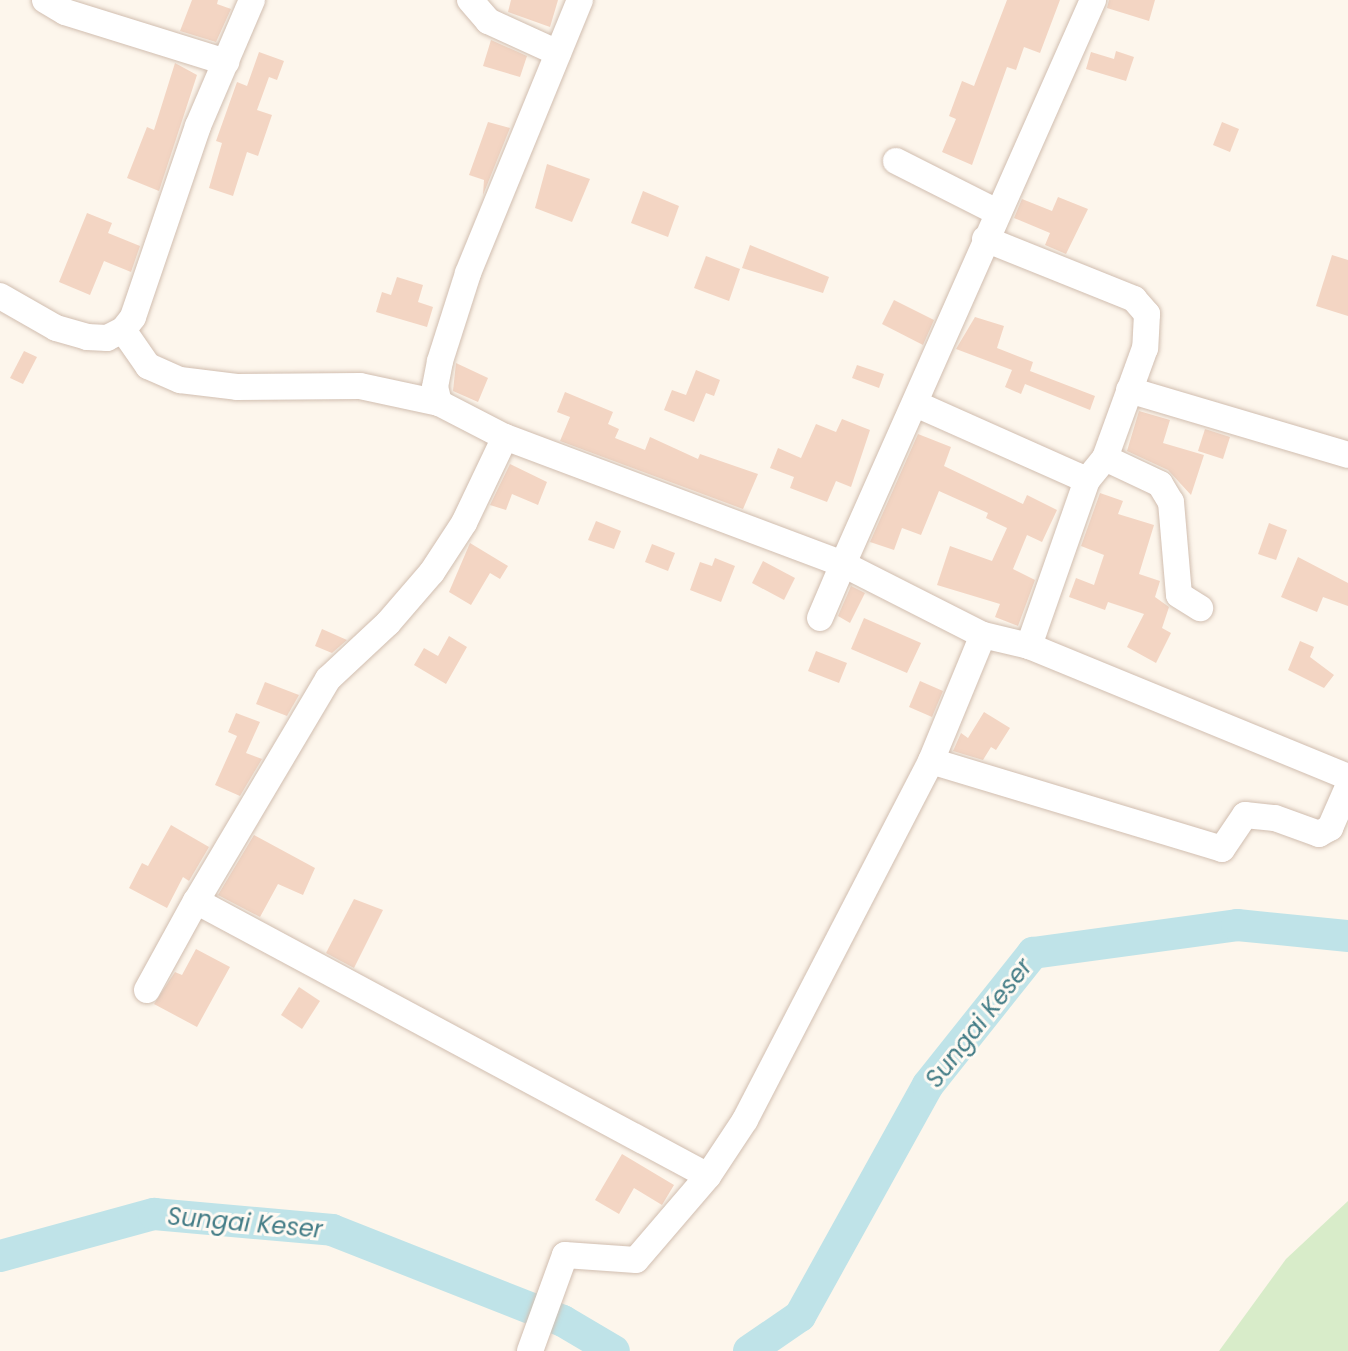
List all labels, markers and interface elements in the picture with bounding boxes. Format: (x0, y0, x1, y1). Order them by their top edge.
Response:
water label: Sungai Keser (920, 953, 1038, 1093)
water label: Sungai Keser (166, 1202, 324, 1244)

